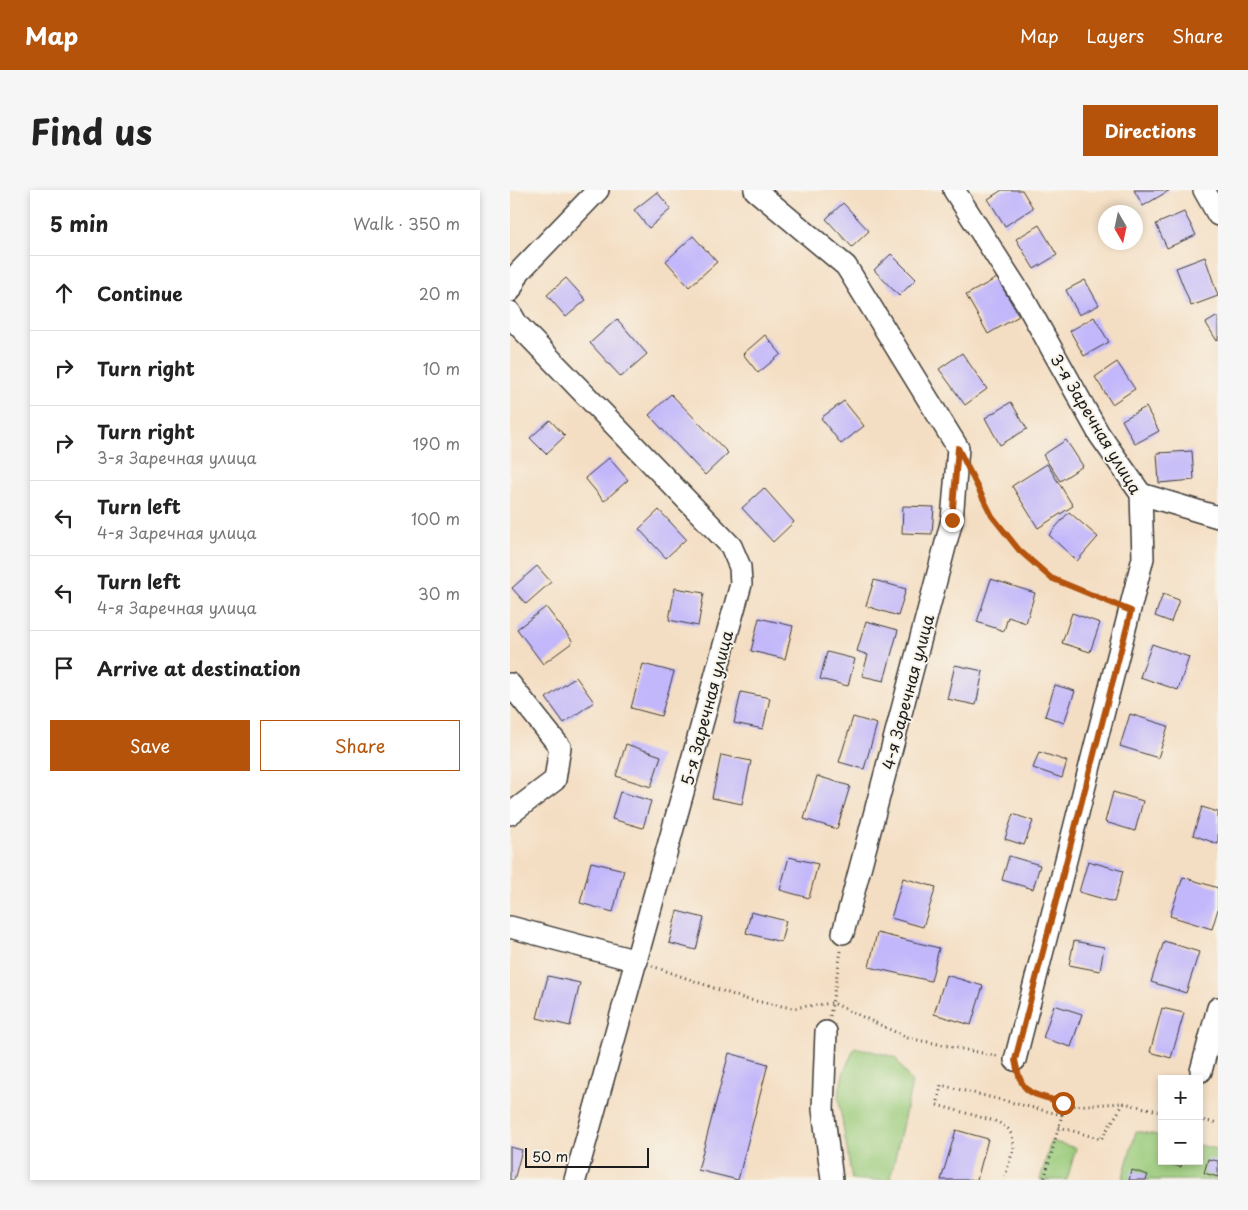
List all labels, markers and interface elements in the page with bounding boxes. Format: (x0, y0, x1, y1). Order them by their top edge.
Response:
text: Map (25, 17, 78, 53)
text: Map (1020, 22, 1059, 49)
text: Layers (1087, 22, 1144, 49)
text: Share (1172, 22, 1223, 49)
text: Find us (30, 104, 152, 157)
button: Directions (1083, 105, 1218, 156)
north arrow (1098, 205, 1143, 250)
text: 5 min (50, 207, 108, 239)
text: Walk · 350 m (353, 211, 460, 235)
icon: ahead (50, 279, 78, 307)
text: Continue (97, 279, 183, 307)
text: 20 m (419, 281, 460, 305)
street label: 3-я Заречная улица (1045, 349, 1148, 498)
icon: right (50, 354, 78, 382)
text: Turn right (97, 354, 195, 382)
text: 10 m (423, 356, 460, 380)
text: Turn right (97, 417, 195, 445)
icon: right (50, 429, 78, 457)
text: 190 m (412, 431, 460, 455)
text: 3-я Заречная улица (97, 445, 257, 469)
text: Turn left (97, 492, 181, 520)
icon: left (50, 504, 78, 532)
text: 100 m (411, 506, 460, 530)
route end (941, 509, 964, 532)
text: 4-я Заречная улица (97, 520, 257, 544)
text: Turn left (97, 567, 181, 595)
icon: left (50, 579, 78, 607)
text: 30 m (418, 581, 460, 605)
text: 4-я Заречная улица (97, 595, 257, 619)
street label: 4-я Заречная улица (875, 612, 939, 772)
street label: 5-я Заречная улица (674, 628, 738, 788)
icon: arrive (50, 654, 78, 682)
text: Arrive at destination (97, 654, 301, 682)
button: Save (50, 720, 250, 771)
button: Share (260, 720, 460, 771)
map controls (1158, 1075, 1203, 1165)
button: + (1158, 1075, 1203, 1120)
route start (1052, 1092, 1075, 1115)
button: − (1158, 1120, 1203, 1165)
scale bar (525, 1145, 649, 1168)
text: 50 m (532, 1146, 568, 1167)

